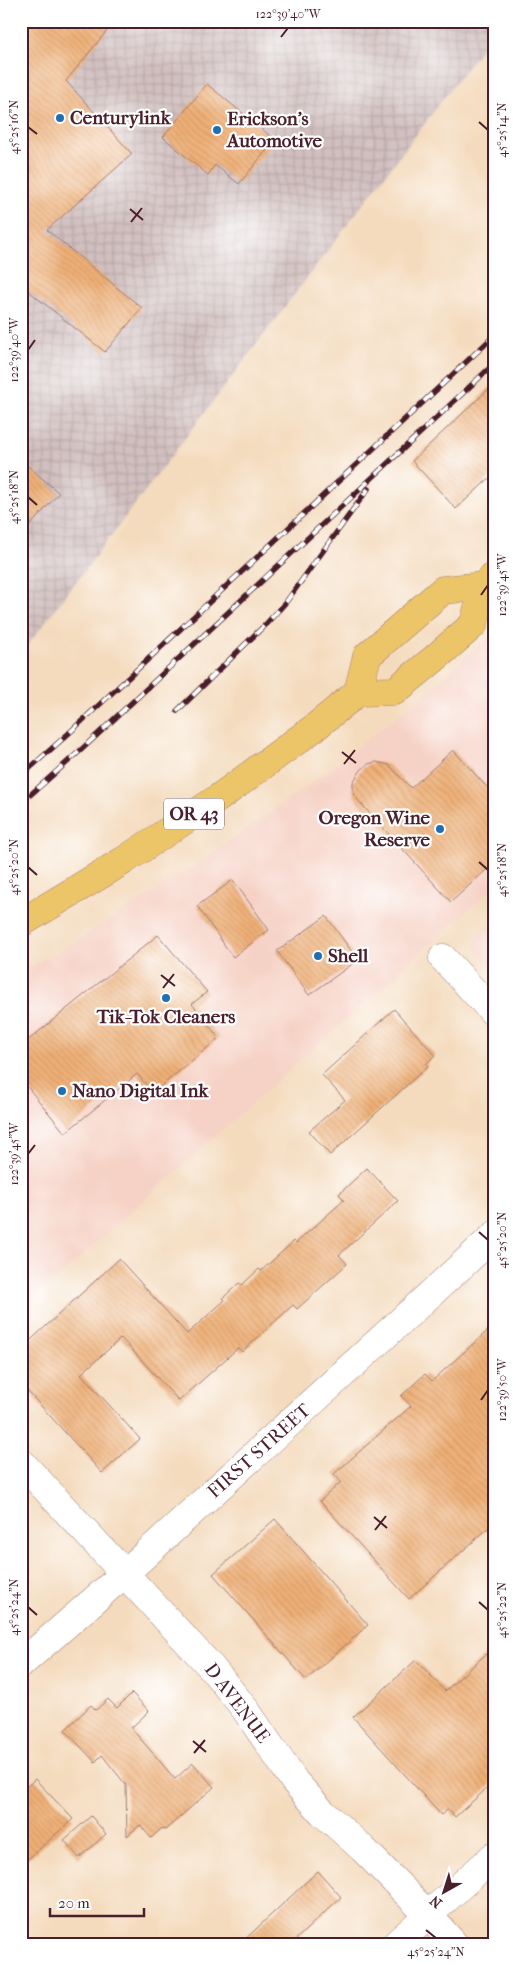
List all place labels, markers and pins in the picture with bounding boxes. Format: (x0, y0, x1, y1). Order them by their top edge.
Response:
place label: Centurylink (70, 107, 172, 129)
place label: Erickson's Automotive (226, 108, 323, 152)
marker: Centurylink (54, 112, 66, 124)
marker: Erickson's Automotive (211, 124, 223, 136)
place label: Oregon Wine Reserve (318, 807, 431, 851)
marker: Oregon Wine Reserve (434, 823, 446, 835)
place label: Shell (328, 945, 369, 967)
marker: Shell (312, 950, 324, 962)
marker: Tik-Tok Cleaners (160, 992, 172, 1004)
place label: Tik-Tok Cleaners (96, 1006, 235, 1028)
place label: Nano Digital Ink (72, 1080, 210, 1102)
marker: Nano Digital Ink (56, 1085, 68, 1097)

